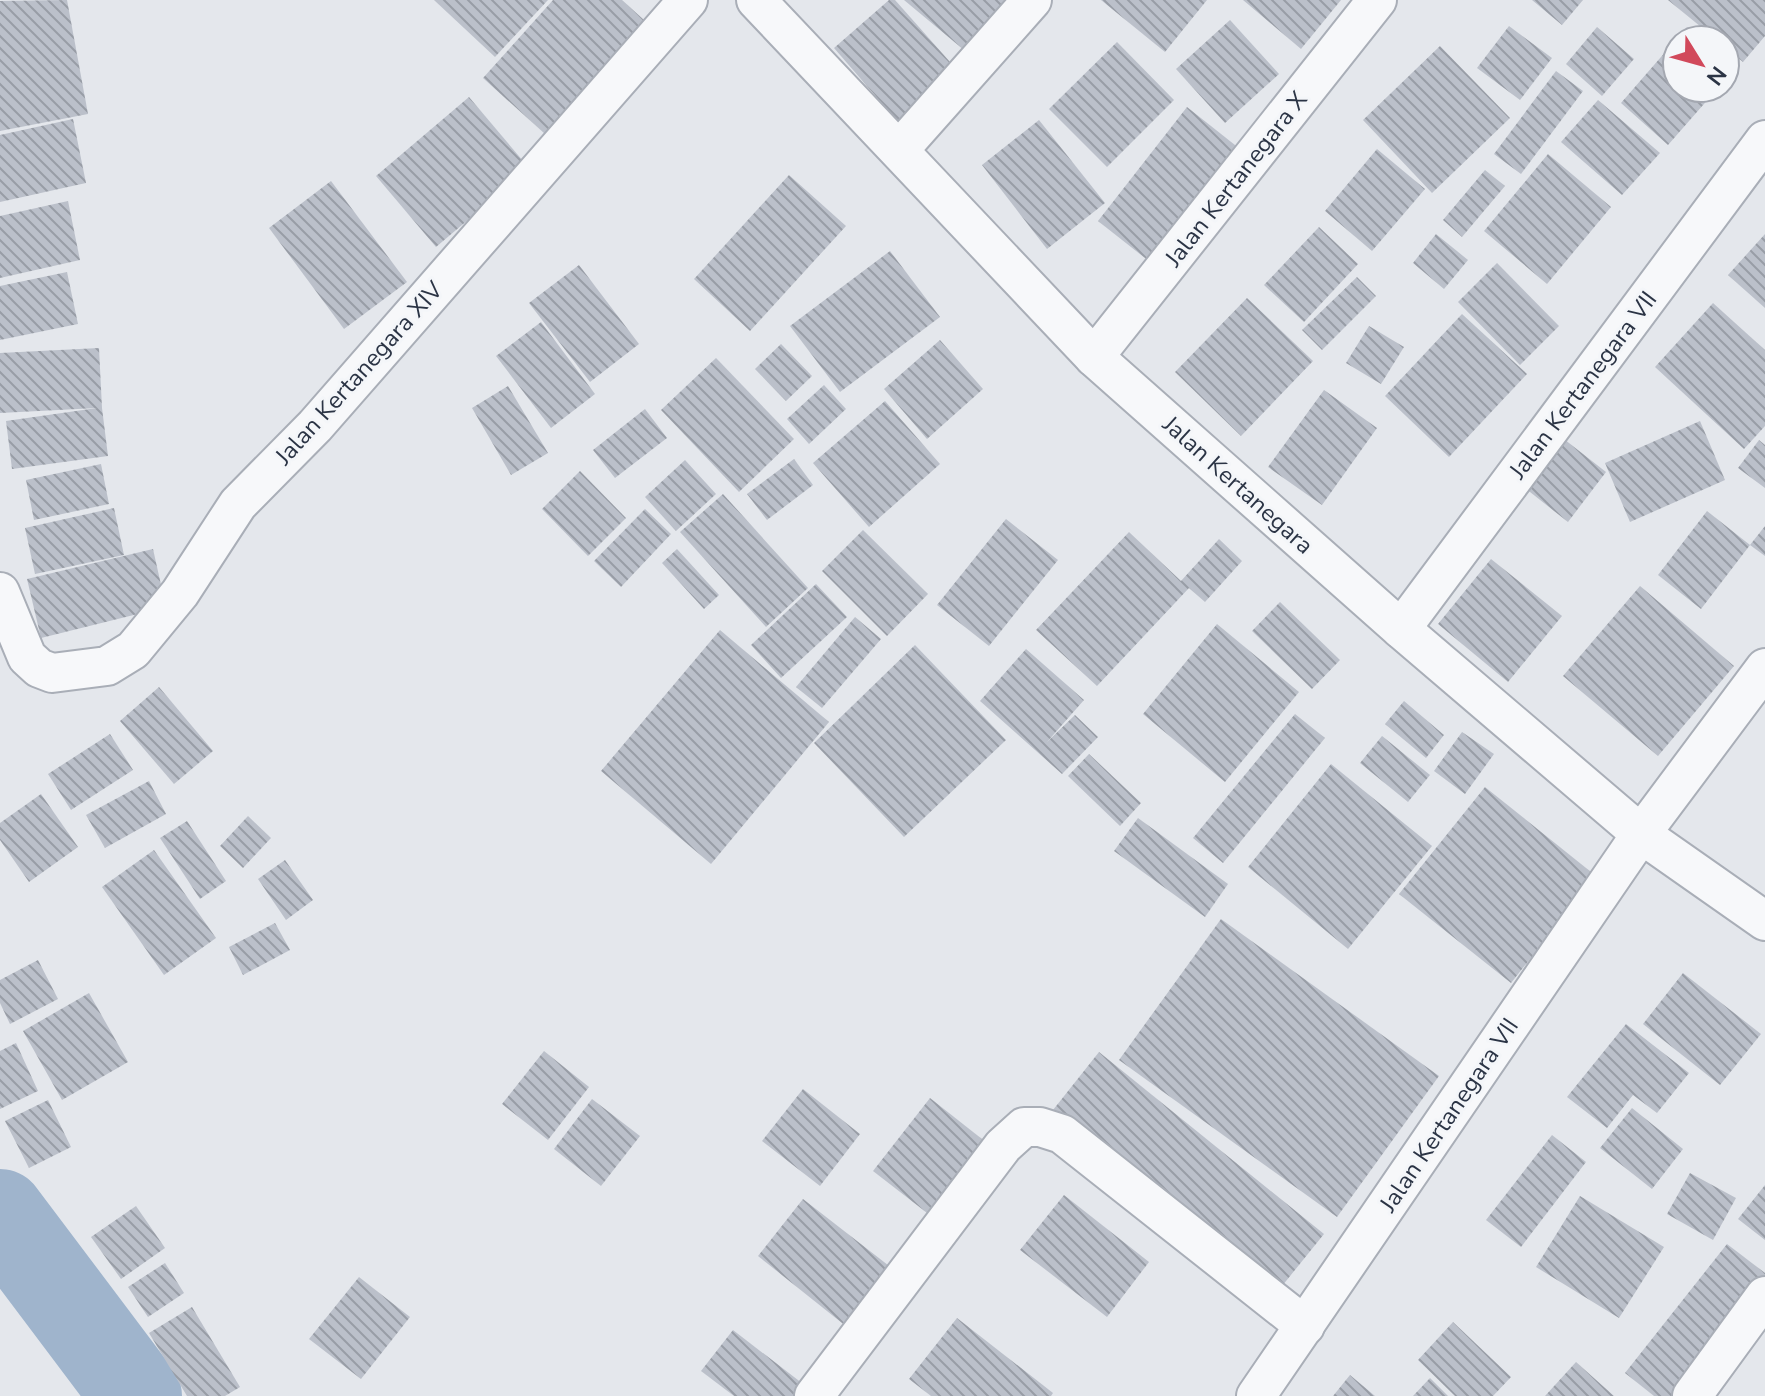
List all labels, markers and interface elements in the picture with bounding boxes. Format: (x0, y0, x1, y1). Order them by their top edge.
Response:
north arrow (1661, 24, 1741, 104)
text: N (1699, 60, 1733, 91)
street label: Jalan Kertanegara X (1157, 84, 1315, 274)
street label: Jalan Kertanegara XIV (267, 274, 450, 472)
street label: Jalan Kertanegara VII (1501, 285, 1664, 486)
street label: Jalan Kertanegara (1155, 408, 1320, 561)
street label: Jalan Kertanegara VII (1372, 1012, 1526, 1219)

